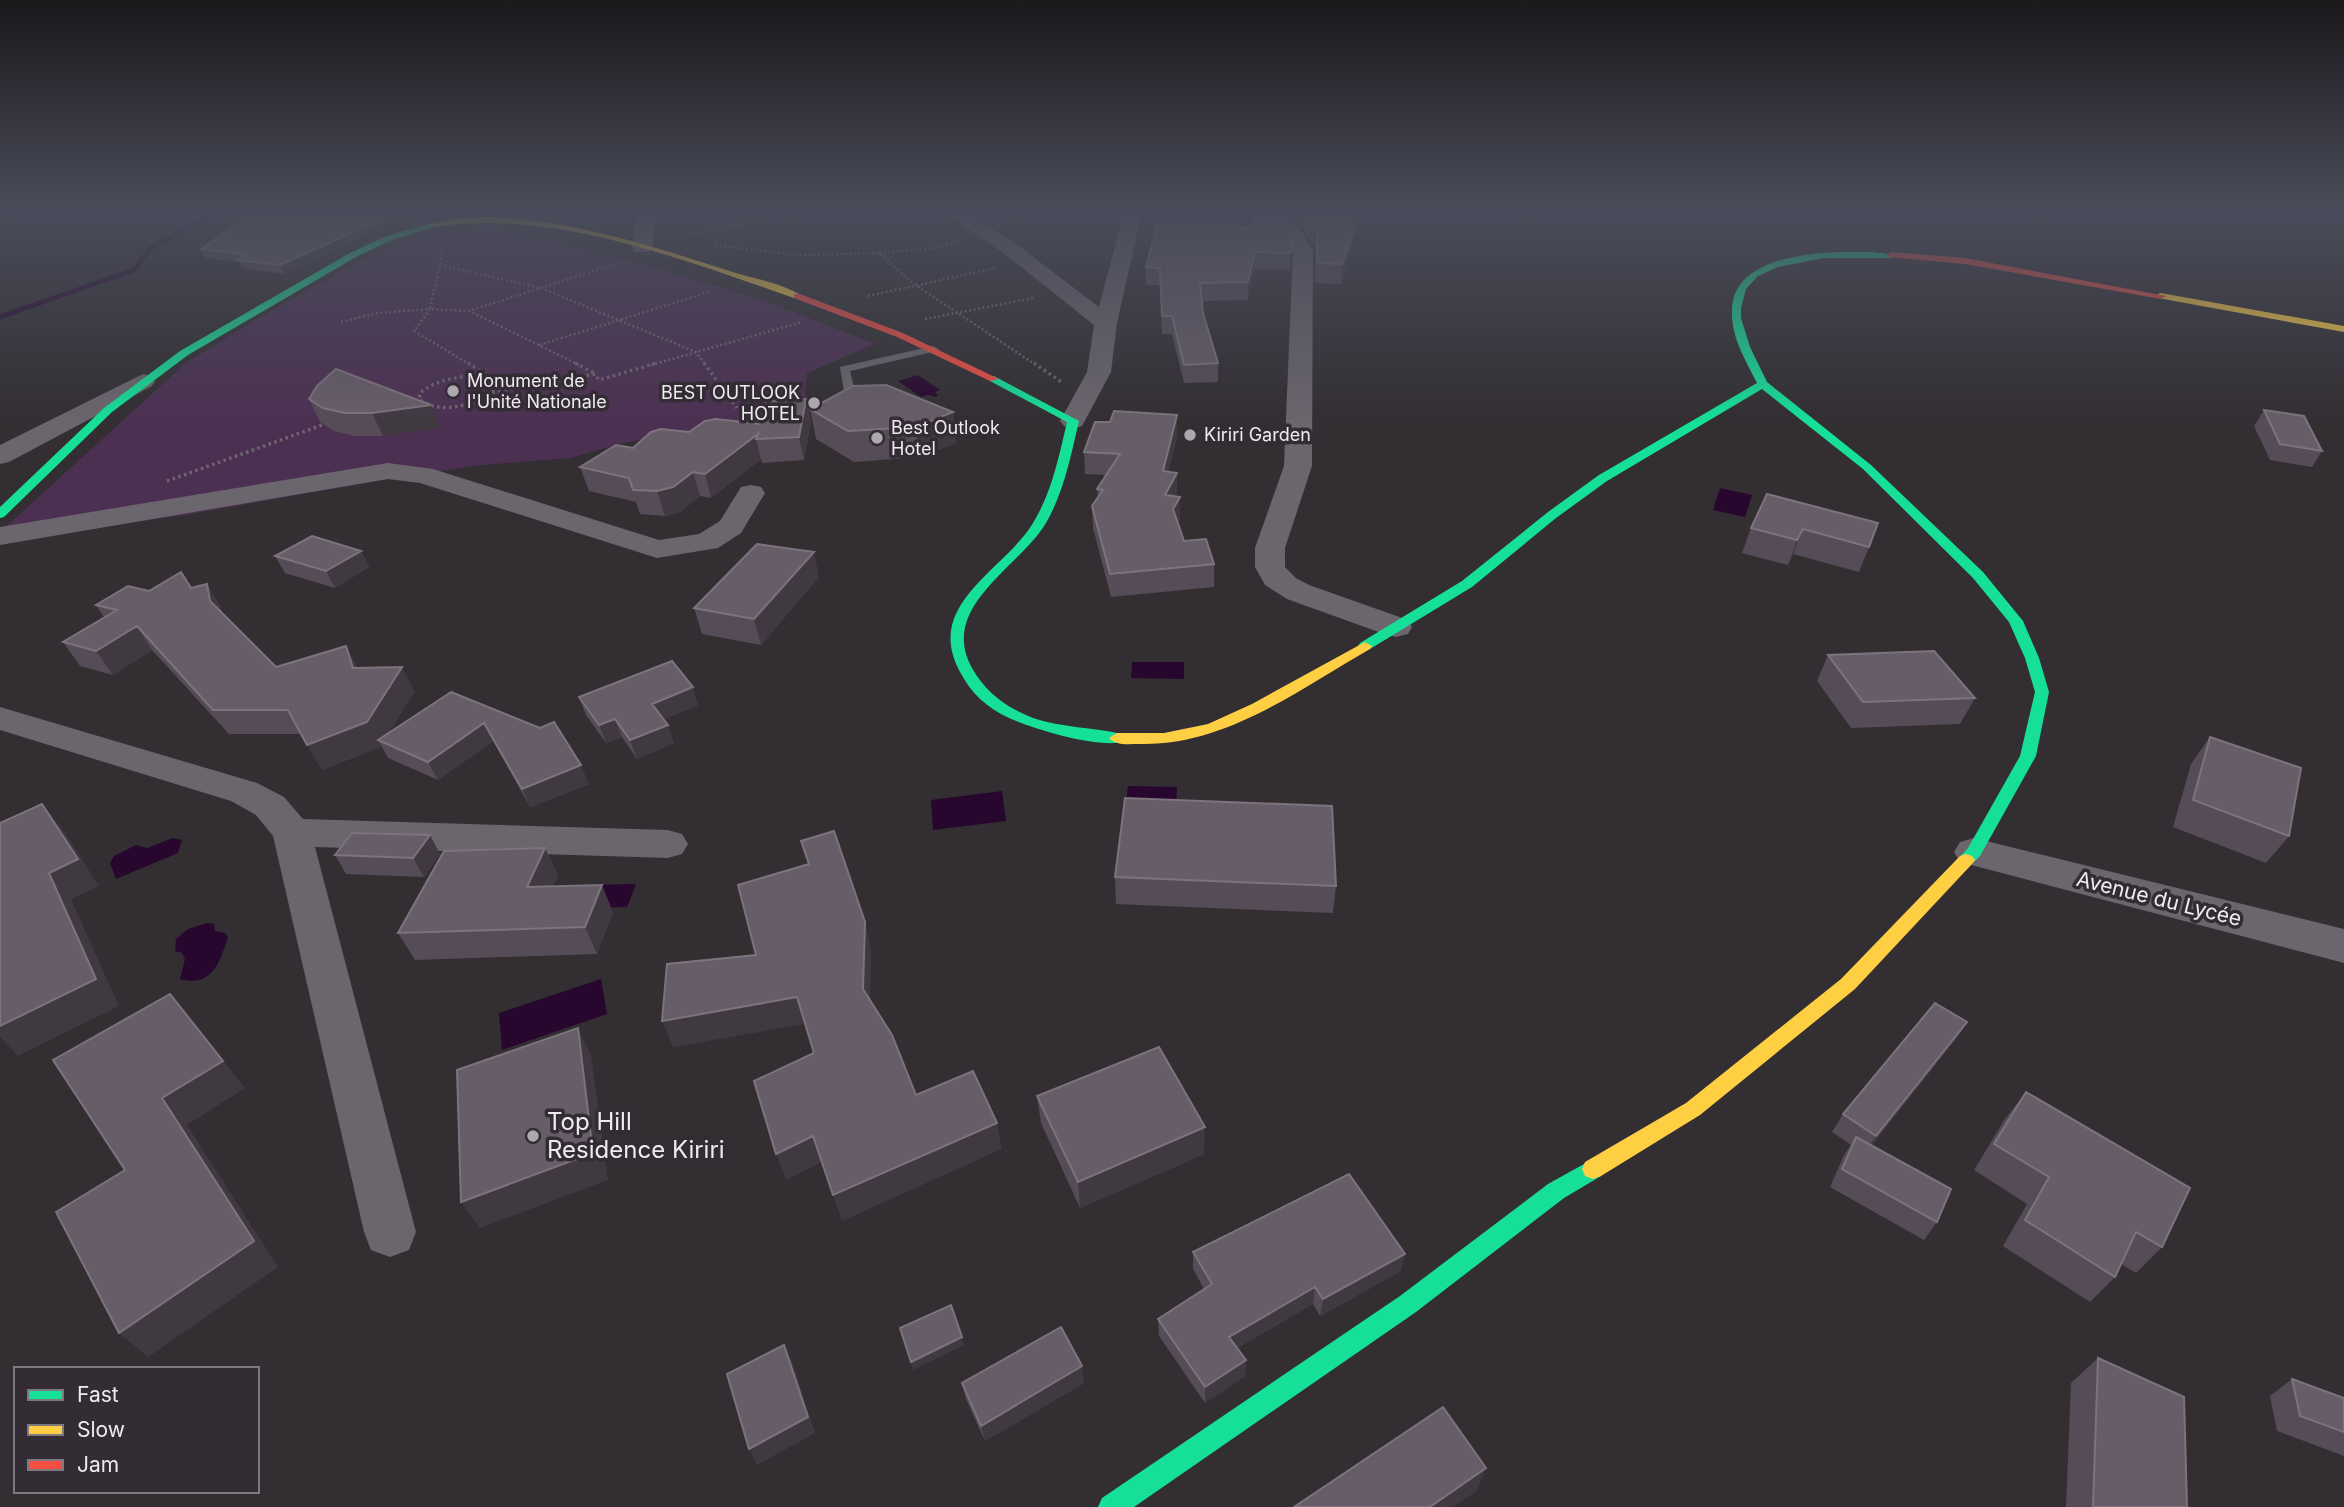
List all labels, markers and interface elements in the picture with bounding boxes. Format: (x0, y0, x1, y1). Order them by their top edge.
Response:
place label: Monument de l'Unité Nationale (467, 370, 607, 412)
place label: BEST OUTLOOK HOTEL (661, 382, 800, 424)
marker: Monument de l'Unité Nationale (445, 383, 461, 399)
marker: BEST OUTLOOK HOTEL (806, 395, 822, 411)
place label: Best Outlook Hotel (891, 417, 1000, 459)
place label: Kiriri Garden (1204, 424, 1311, 445)
marker: Kiriri Garden (1182, 427, 1198, 443)
marker: Best Outlook Hotel (869, 430, 885, 446)
street label: Avenue du Lycée (2074, 866, 2244, 931)
place label: Top Hill Residence Kiriri (547, 1107, 725, 1164)
marker: Top Hill Residence Kiriri (525, 1128, 541, 1144)
legend (14, 1367, 259, 1493)
text: Fast (77, 1382, 119, 1407)
text: Slow (77, 1417, 125, 1442)
text: Jam (77, 1452, 119, 1477)

